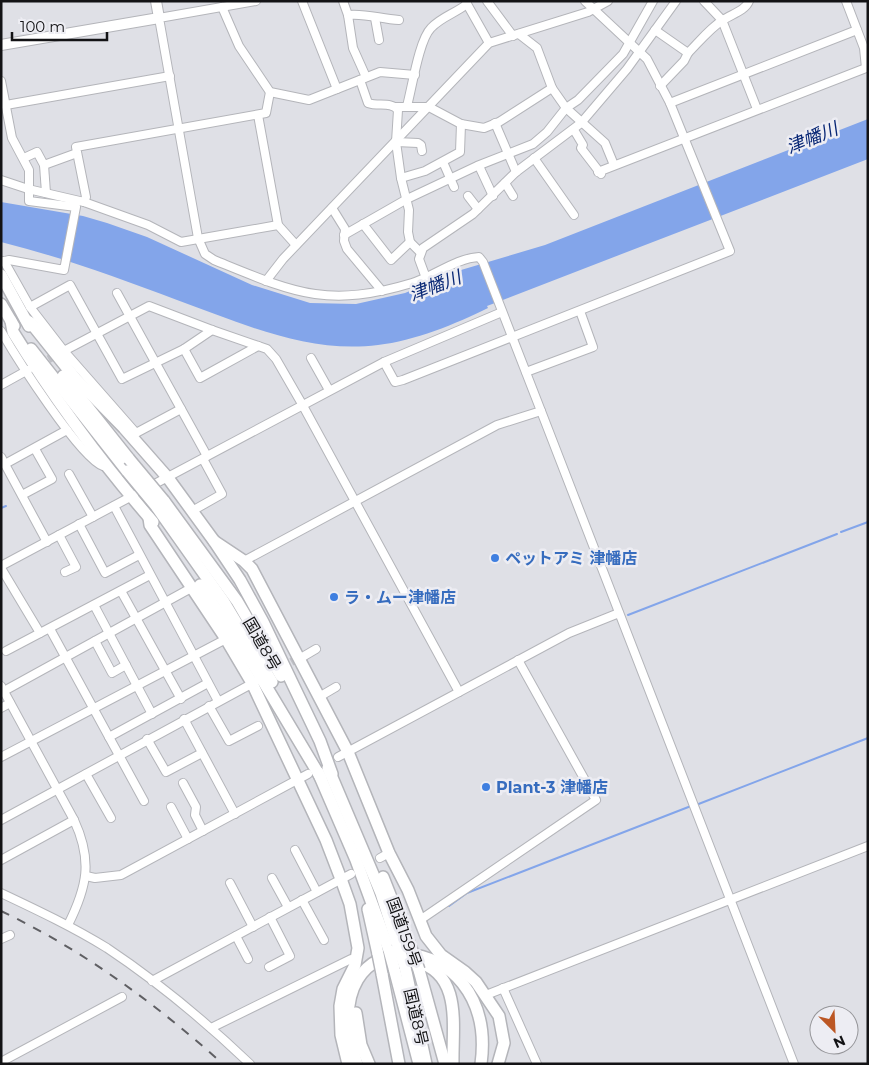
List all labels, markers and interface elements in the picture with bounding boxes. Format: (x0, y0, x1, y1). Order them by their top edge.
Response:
scale bar (12, 10, 108, 42)
text: 100 m (20, 17, 65, 36)
water label: 津幡川 (783, 117, 843, 158)
water label: 津幡川 (406, 265, 466, 306)
place label: ペットアミ 津幡店 (505, 549, 637, 568)
marker: ペットアミ 津幡店 (489, 552, 501, 564)
place label: ラ・ムー津幡店 (344, 588, 456, 607)
marker: ラ・ムー津幡店 (328, 591, 340, 603)
street label: 国道8号 (239, 614, 285, 674)
place label: Plant-3 津幡店 (496, 778, 608, 797)
marker: Plant-3 津幡店 (480, 781, 492, 793)
street label: 国道159号 (383, 895, 425, 969)
street label: 国道8号 (400, 986, 432, 1048)
north arrow (809, 1005, 859, 1055)
text: N (830, 1031, 848, 1052)

